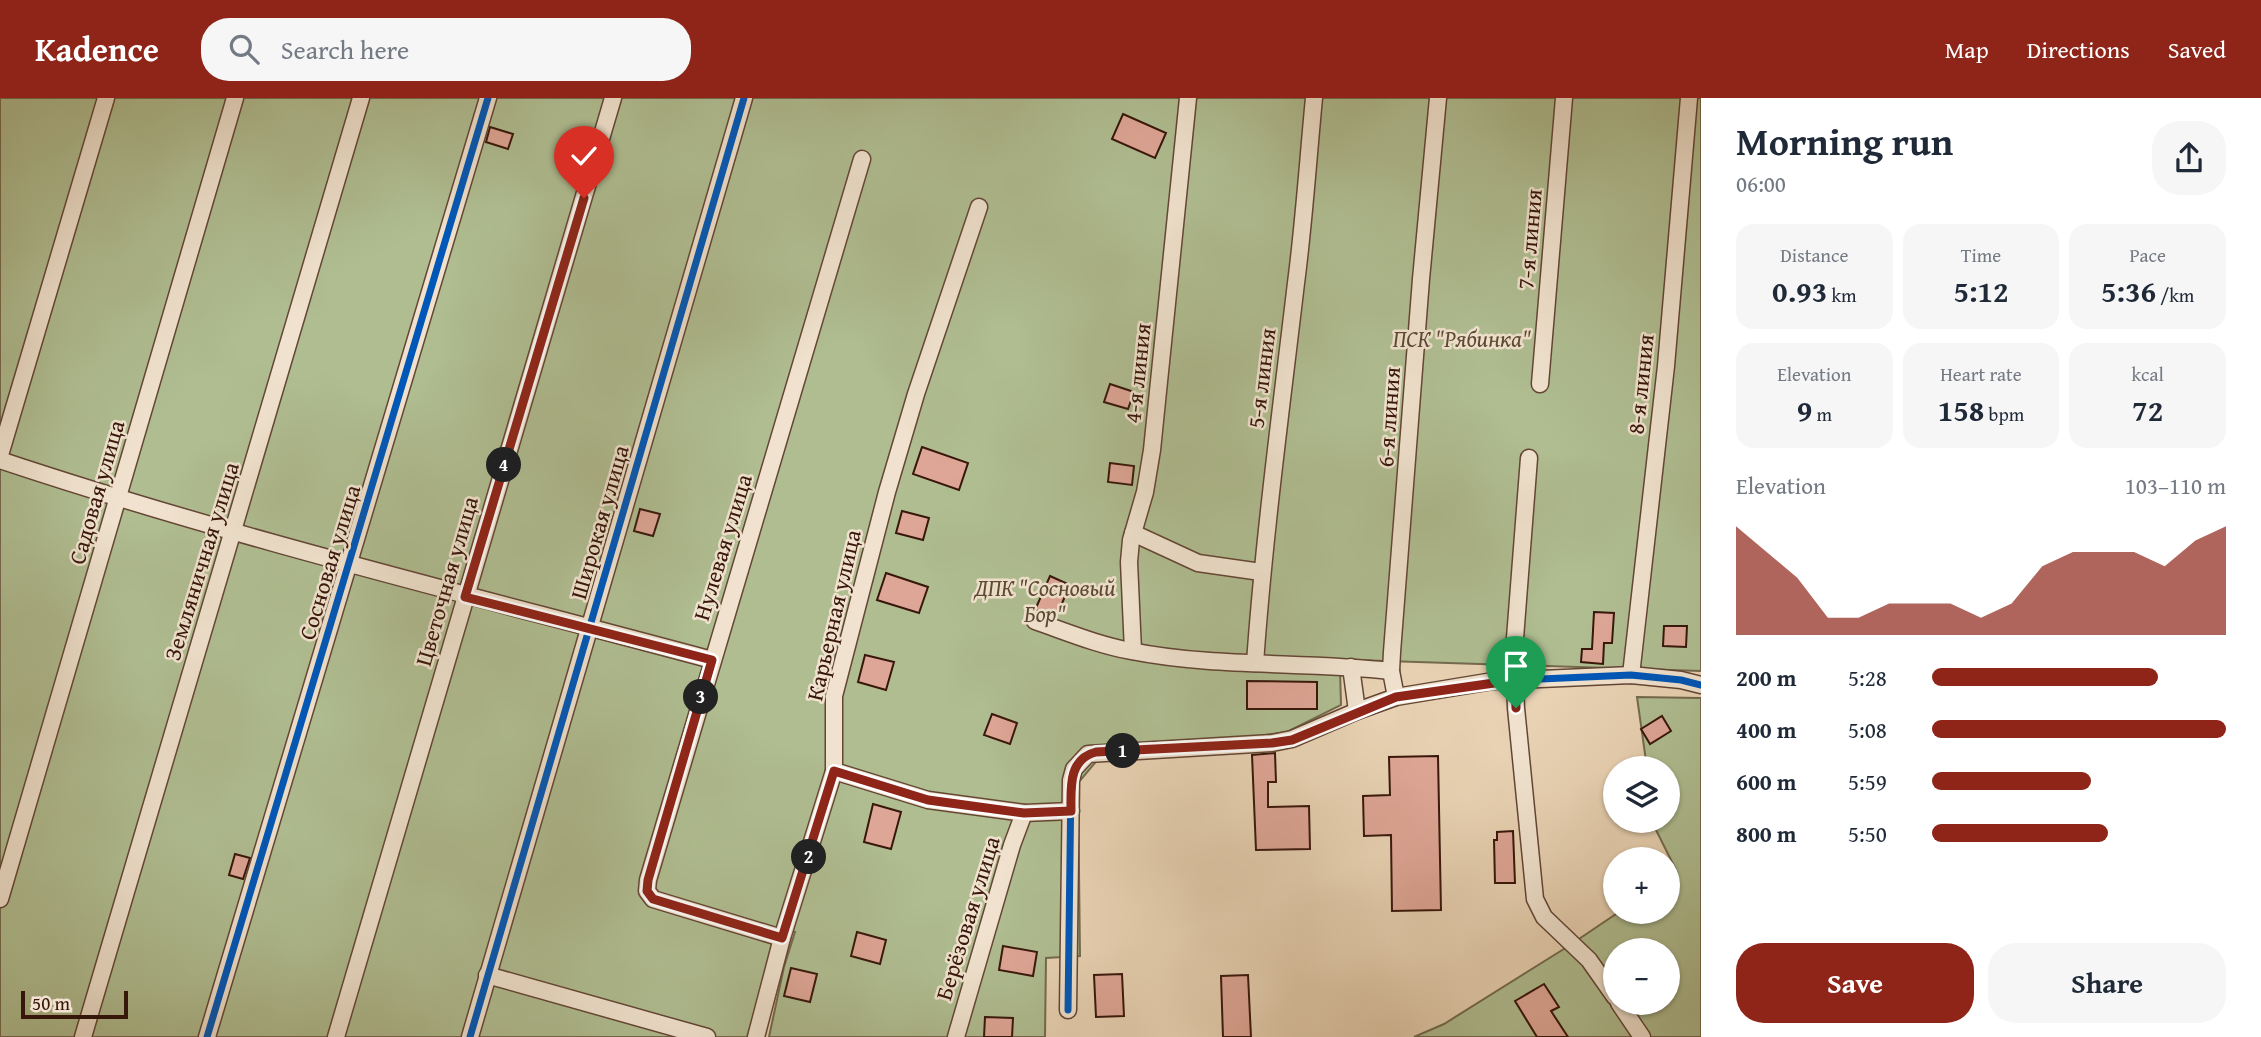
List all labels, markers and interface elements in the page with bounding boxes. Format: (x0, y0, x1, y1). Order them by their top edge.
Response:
search box (201, 18, 691, 81)
text: Kadence (35, 25, 159, 73)
icon: search (225, 30, 263, 68)
text: Search here (281, 30, 409, 69)
text: Map (1945, 32, 1989, 67)
text: Directions (2027, 32, 2130, 67)
text: Saved (2168, 32, 2226, 67)
text: Morning run (1736, 113, 1953, 169)
button: share (2152, 121, 2226, 195)
pin (554, 126, 614, 198)
icon: check (565, 137, 603, 175)
text: 06:00 (1736, 167, 1786, 200)
street label: 7-я линия (1508, 187, 1550, 291)
text: Distance (1780, 241, 1848, 269)
text: Time (1961, 241, 2001, 269)
text: Pace (2129, 241, 2166, 269)
text: 0.93 (1772, 269, 1827, 313)
text: 5:12 (1953, 269, 2009, 313)
text: 5:36 (2101, 269, 2156, 313)
text: km (1827, 281, 1857, 309)
text: /km (2156, 281, 2194, 309)
street label: 4-я линия (1115, 321, 1159, 425)
park label: ПСК "Рябинка" (1393, 322, 1531, 355)
street label: 5-я линия (1238, 326, 1284, 430)
street label: 8-я линия (1618, 332, 1662, 436)
text: Elevation (1777, 360, 1852, 388)
text: Heart rate (1940, 360, 2022, 388)
text: kcal (2131, 360, 2164, 388)
street label: 6-я линия (1368, 365, 1408, 468)
text: 9 (1797, 388, 1812, 432)
text: 158 (1938, 388, 1984, 432)
text: 72 (2132, 388, 2163, 432)
text: m (1812, 400, 1832, 428)
text: bpm (1984, 400, 2024, 428)
street label: Садовая улица (60, 416, 132, 568)
street label: Широкая улица (561, 441, 637, 603)
pin: 4 (486, 448, 522, 482)
text: 4 (499, 450, 508, 478)
street label: Земляничная улица (155, 458, 247, 664)
text: Elevation (1736, 469, 1826, 502)
text: 103–110 m (2125, 469, 2226, 502)
street label: Нулевая улица (684, 470, 760, 624)
street label: Сосновая улица (290, 480, 368, 644)
street label: Цветочная улица (406, 492, 486, 670)
street label: Карьерная улица (797, 526, 869, 704)
park label: ДПК "Сосновый Бор" (972, 571, 1116, 630)
pin (1486, 636, 1546, 708)
icon: arrive (1497, 647, 1535, 685)
text: 200 m (1736, 661, 1797, 694)
text: 5:28 (1848, 661, 1887, 694)
pin: 3 (684, 680, 718, 714)
text: 3 (696, 682, 705, 710)
text: 400 m (1736, 713, 1797, 746)
text: 5:08 (1848, 713, 1887, 746)
pin: 1 (1106, 734, 1140, 768)
text: 1 (1118, 736, 1127, 764)
map controls (1603, 756, 1680, 1015)
button: layers (1603, 756, 1680, 833)
text: 600 m (1736, 765, 1797, 798)
text: 5:59 (1848, 765, 1887, 798)
text: 800 m (1736, 817, 1797, 850)
text: 5:50 (1848, 817, 1887, 850)
street label: Берёзовая улица (926, 832, 1008, 1004)
pin: 2 (792, 840, 826, 874)
text: 2 (804, 842, 813, 870)
button: + (1603, 847, 1680, 924)
button: − (1603, 938, 1680, 1015)
button: Save (1736, 943, 1974, 1023)
button: Share (1988, 943, 2226, 1023)
scale bar (21, 988, 128, 1020)
text: 50 m (32, 989, 70, 1017)

